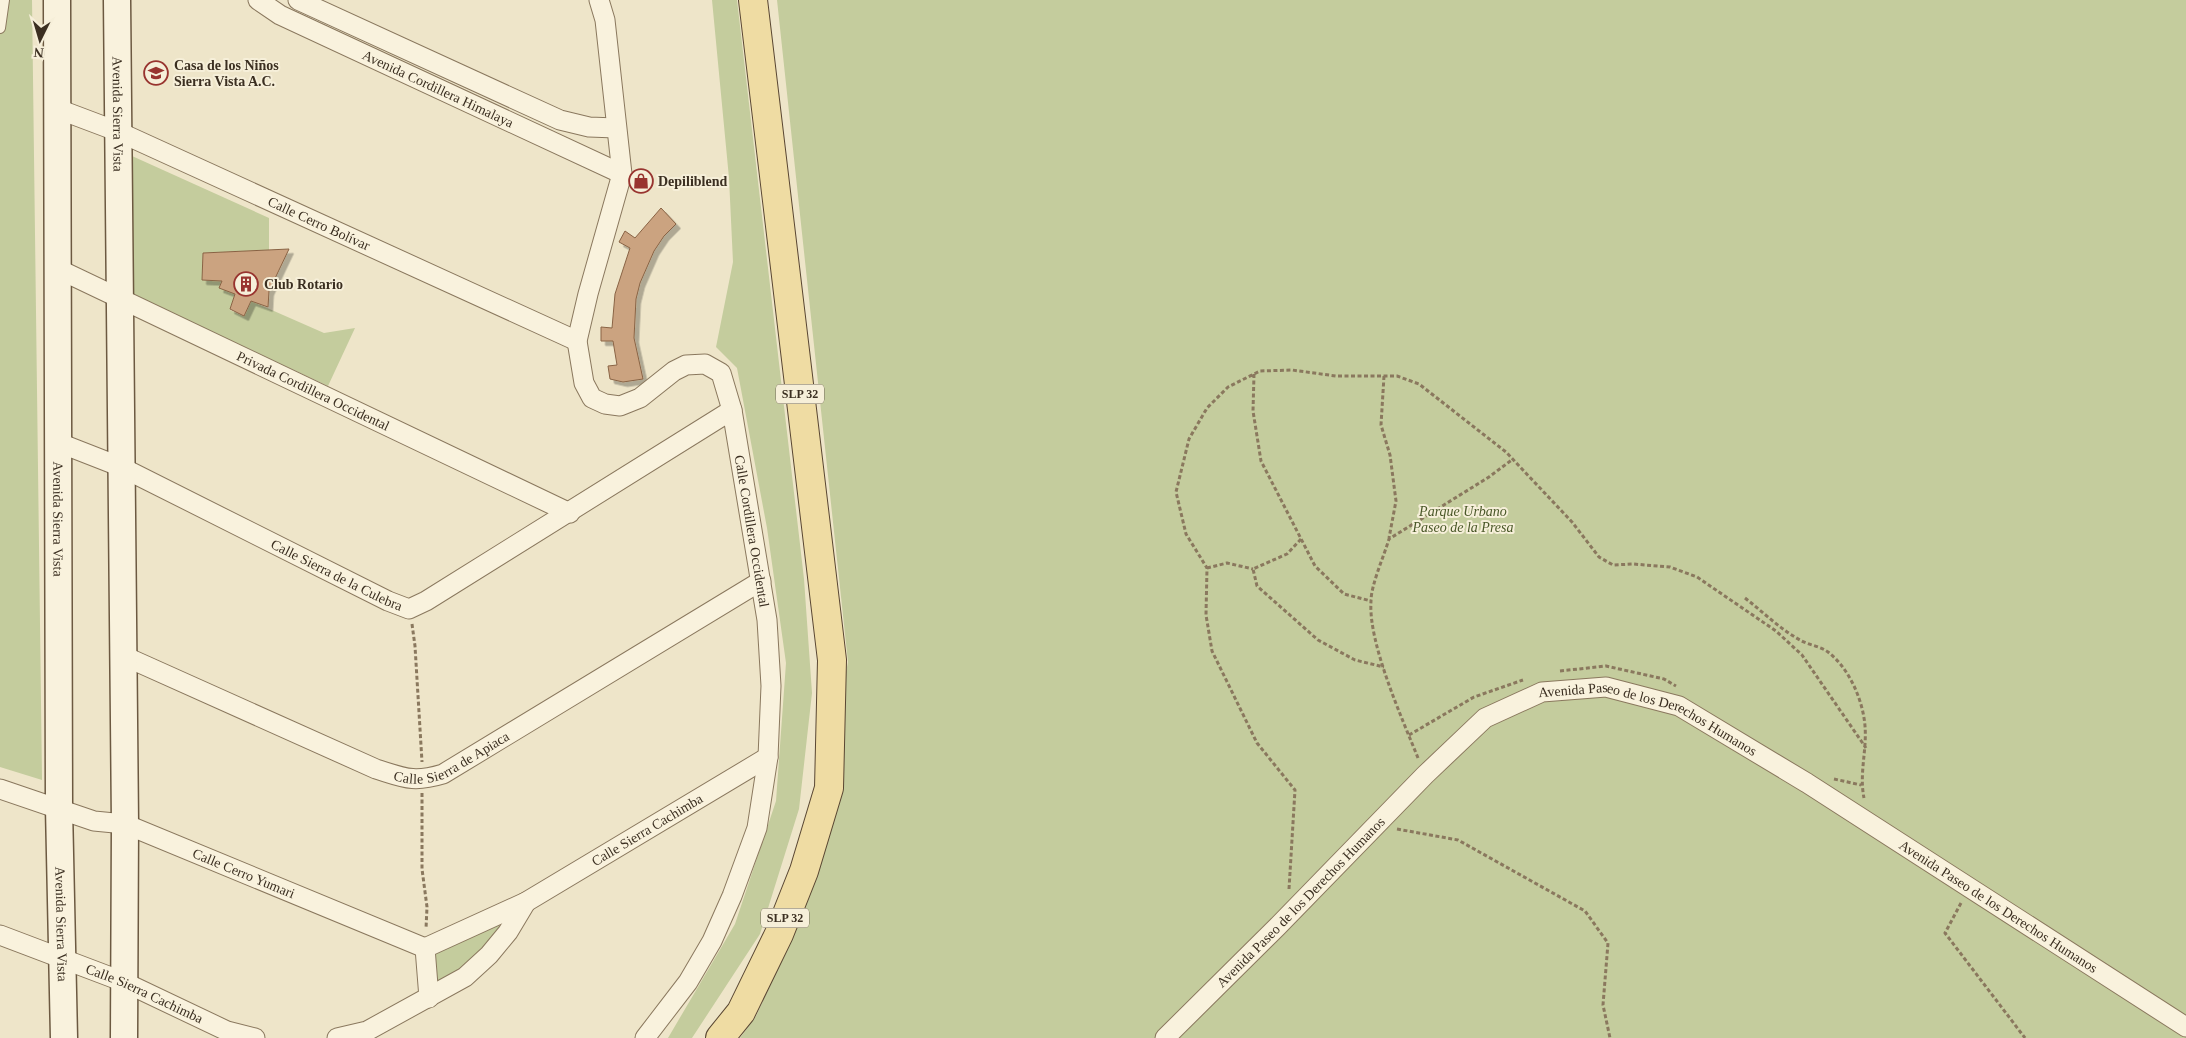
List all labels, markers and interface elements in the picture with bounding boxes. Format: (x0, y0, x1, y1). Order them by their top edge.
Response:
north arrow (15, 15, 65, 65)
text: N (33, 45, 45, 60)
street label: Avenida Cordillera Himalaya (360, 47, 516, 131)
street label: Avenida Sierra Vista (110, 56, 126, 173)
place label: Casa de los Niños Sierra Vista A.C. (174, 58, 279, 89)
school or university icon: Casa de los Niños Sierra Vista A.C. (143, 60, 169, 86)
shop icon: Depiliblend (628, 168, 654, 194)
place label: Depiliblend (658, 174, 727, 189)
street label: Calle Cerro Bolívar (265, 194, 372, 254)
building icon: Club Rotario (233, 271, 259, 297)
place label: Club Rotario (264, 277, 343, 292)
street label: Privada Cordillera Occidental (234, 348, 392, 434)
road number: SLP 32 (776, 384, 824, 404)
street label: Calle Cordillera Occidental (732, 454, 772, 609)
street label: Avenida Sierra Vista (50, 461, 65, 577)
park label: Parque Urbano Paseo de la Presa (1412, 504, 1513, 535)
street label: Calle Sierra de la Culebra (268, 537, 405, 614)
street label: Avenida Paseo de los Derechos Humanos (1538, 680, 1759, 759)
street label: Calle Sierra de Apiaca (392, 728, 513, 787)
street label: Calle Sierra Cachimba (589, 791, 706, 869)
street label: Avenida Paseo de los Derechos Humanos (1214, 814, 1388, 990)
street label: Avenida Paseo de los Derechos Humanos (1896, 837, 2100, 976)
street label: Calle Cerro Yumari (190, 846, 297, 901)
street label: Avenida Sierra Vista (52, 866, 70, 983)
road number: SLP 32 (761, 908, 809, 928)
street label: Calle Sierra Cachimba (84, 961, 206, 1027)

